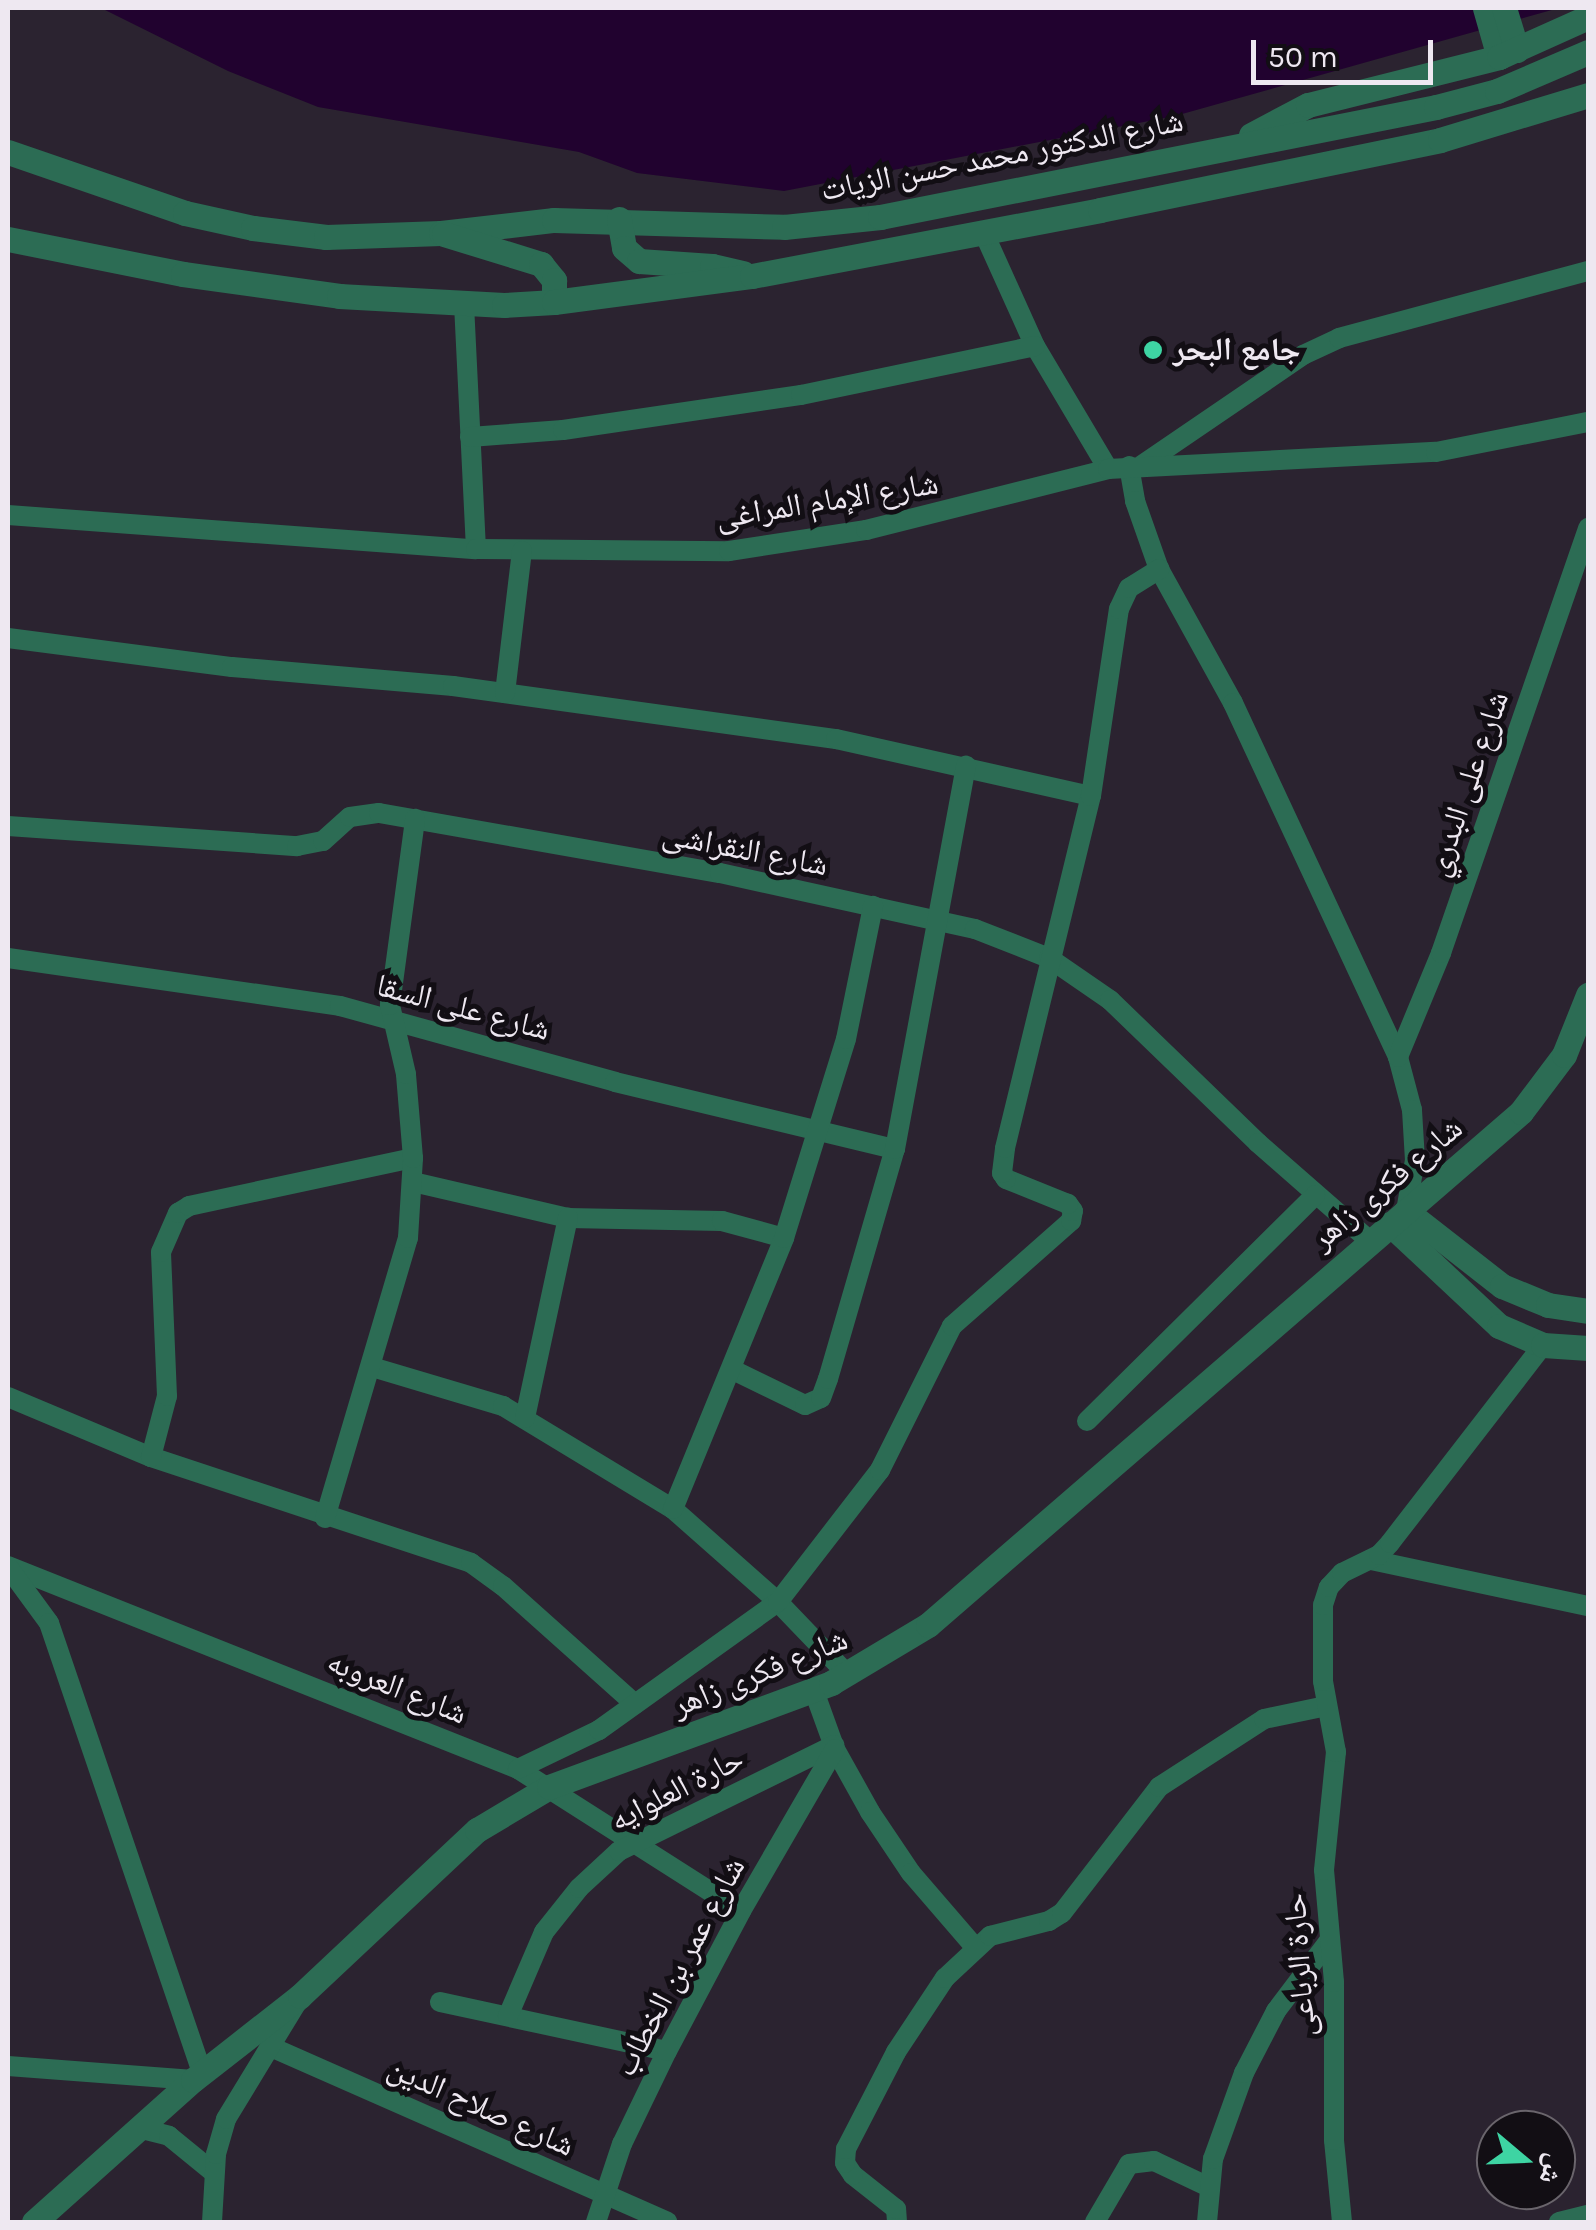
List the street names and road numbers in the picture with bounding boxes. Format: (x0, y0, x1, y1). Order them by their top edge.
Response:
street label: شارع الدكتور محمد حسن الزيات (817, 102, 1187, 210)
street label: شارع الإمام المراغى (713, 464, 941, 538)
street label: شارع على البدري (1418, 686, 1518, 882)
street label: شارع النقراشى (659, 815, 831, 885)
street label: شارع على السقا (372, 966, 554, 1050)
street label: شارع فكرى زاهر (1303, 1110, 1471, 1258)
street label: شارع فكرى زاهر (667, 1620, 853, 1726)
street label: شارع العروبه (322, 1643, 472, 1733)
street label: حارة العلوايه (604, 1740, 750, 1840)
street label: شارع عمر بن الخطاب (606, 1851, 754, 2083)
street label: حارة الرباعى (1276, 1892, 1324, 2038)
street label: شارع صلاح الدين (382, 2049, 580, 2165)

